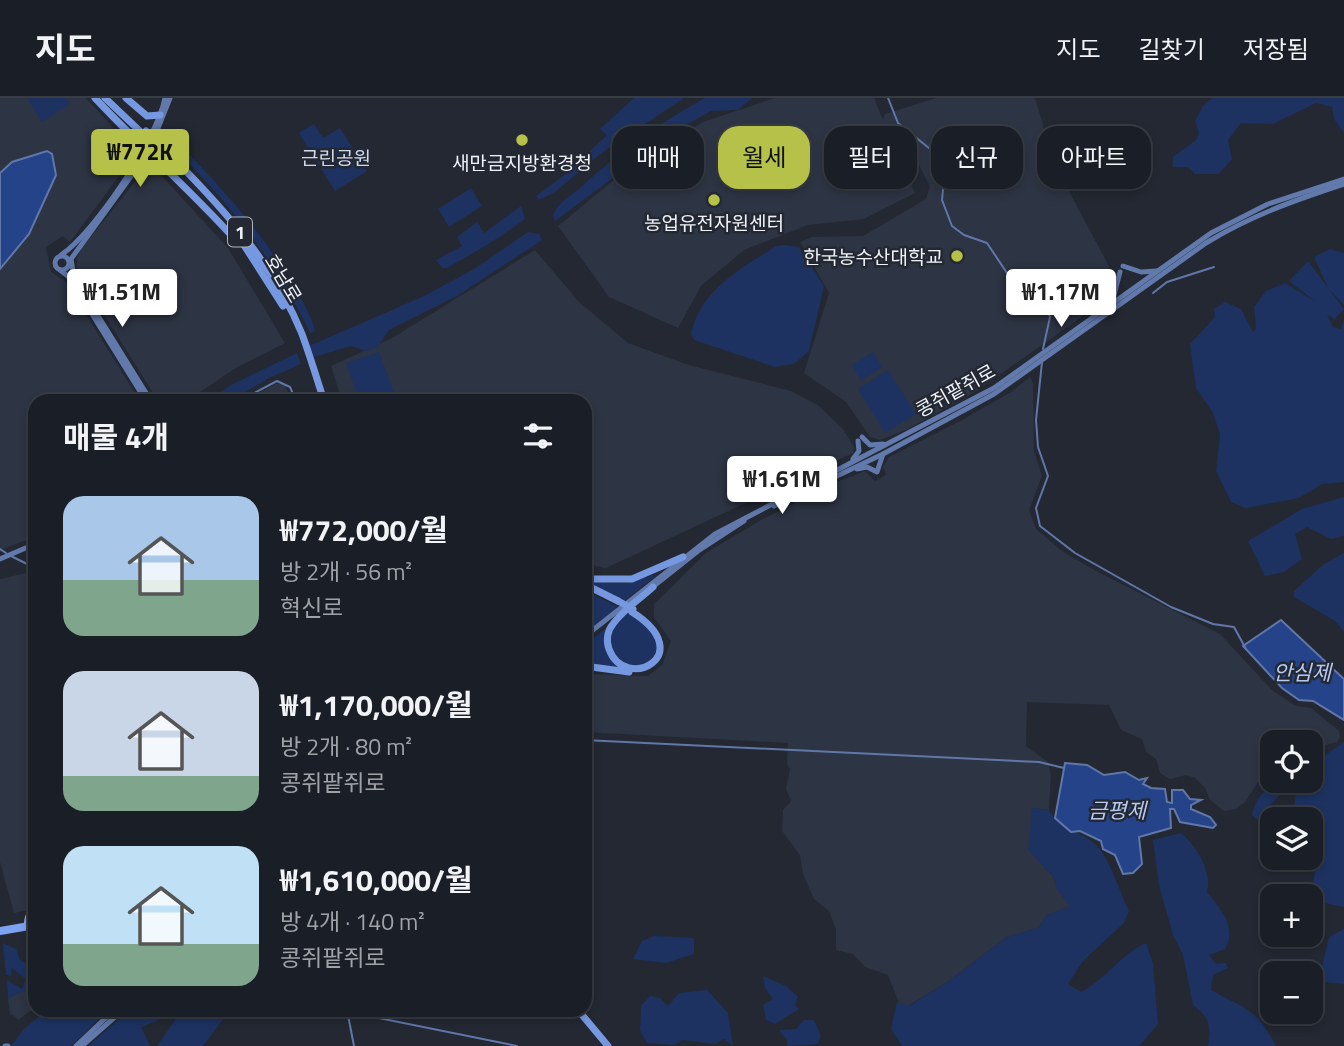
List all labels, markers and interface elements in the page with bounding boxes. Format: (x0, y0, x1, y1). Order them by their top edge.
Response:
text: 지도 (35, 24, 96, 74)
text: 지도 (1056, 31, 1101, 67)
text: 길찾기 (1139, 31, 1205, 67)
text: 저장됨 (1243, 31, 1309, 67)
chip: 매매 (612, 126, 704, 189)
chip: 월세 (718, 126, 810, 189)
chip: 필터 (824, 126, 917, 189)
chip: 신규 (931, 126, 1023, 189)
chip: 아파트 (1037, 126, 1151, 189)
pin: ₩772K (91, 130, 189, 189)
marker: 새만금지방환경청 (514, 132, 530, 148)
text: ₩772K (107, 134, 173, 169)
park label: 근린공원 (301, 143, 371, 172)
place label: 새만금지방환경청 (452, 148, 592, 177)
marker: 농업유전자원센터 (706, 192, 722, 208)
place label: 농업유전자원센터 (644, 208, 784, 237)
road number: 1 (228, 217, 252, 246)
place label: 한국농수산대학교 (803, 242, 943, 271)
street label: 호남로 (258, 248, 310, 308)
marker: 한국농수산대학교 (949, 248, 965, 264)
pin: ₩1.51M (65, 270, 179, 329)
pin: ₩1.17M (1004, 270, 1118, 329)
text: ₩1.51M (83, 274, 161, 309)
text: ₩1.17M (1022, 274, 1100, 309)
street label: 콩쥐팥쥐로 (910, 356, 1000, 424)
text: 매물 4개 (63, 414, 169, 460)
icon: filters (519, 417, 557, 455)
pin: ₩1.61M (725, 456, 839, 516)
text: ₩1.61M (743, 461, 821, 496)
text: ₩772,000/월 (280, 507, 448, 553)
icon: home (119, 524, 203, 608)
text: 방 2개 · 56 m² (280, 554, 412, 589)
text: 혁신로 (280, 590, 343, 625)
water label: 안심제 (1273, 656, 1334, 688)
text: ₩1,170,000/월 (280, 682, 473, 728)
icon: home (119, 699, 203, 783)
text: 방 2개 · 80 m² (280, 729, 412, 764)
map controls (1260, 730, 1323, 1024)
button: locate (1260, 730, 1323, 793)
text: 콩쥐팥쥐로 (280, 765, 386, 800)
water label: 금평제 (1088, 794, 1149, 826)
button: layers (1260, 807, 1323, 870)
text: ₩1,610,000/월 (280, 857, 473, 903)
icon: home (119, 874, 203, 958)
button: + (1260, 884, 1323, 947)
text: 방 4개 · 140 m² (280, 904, 425, 939)
text: 콩쥐팥쥐로 (280, 940, 386, 975)
button: − (1260, 961, 1323, 1024)

